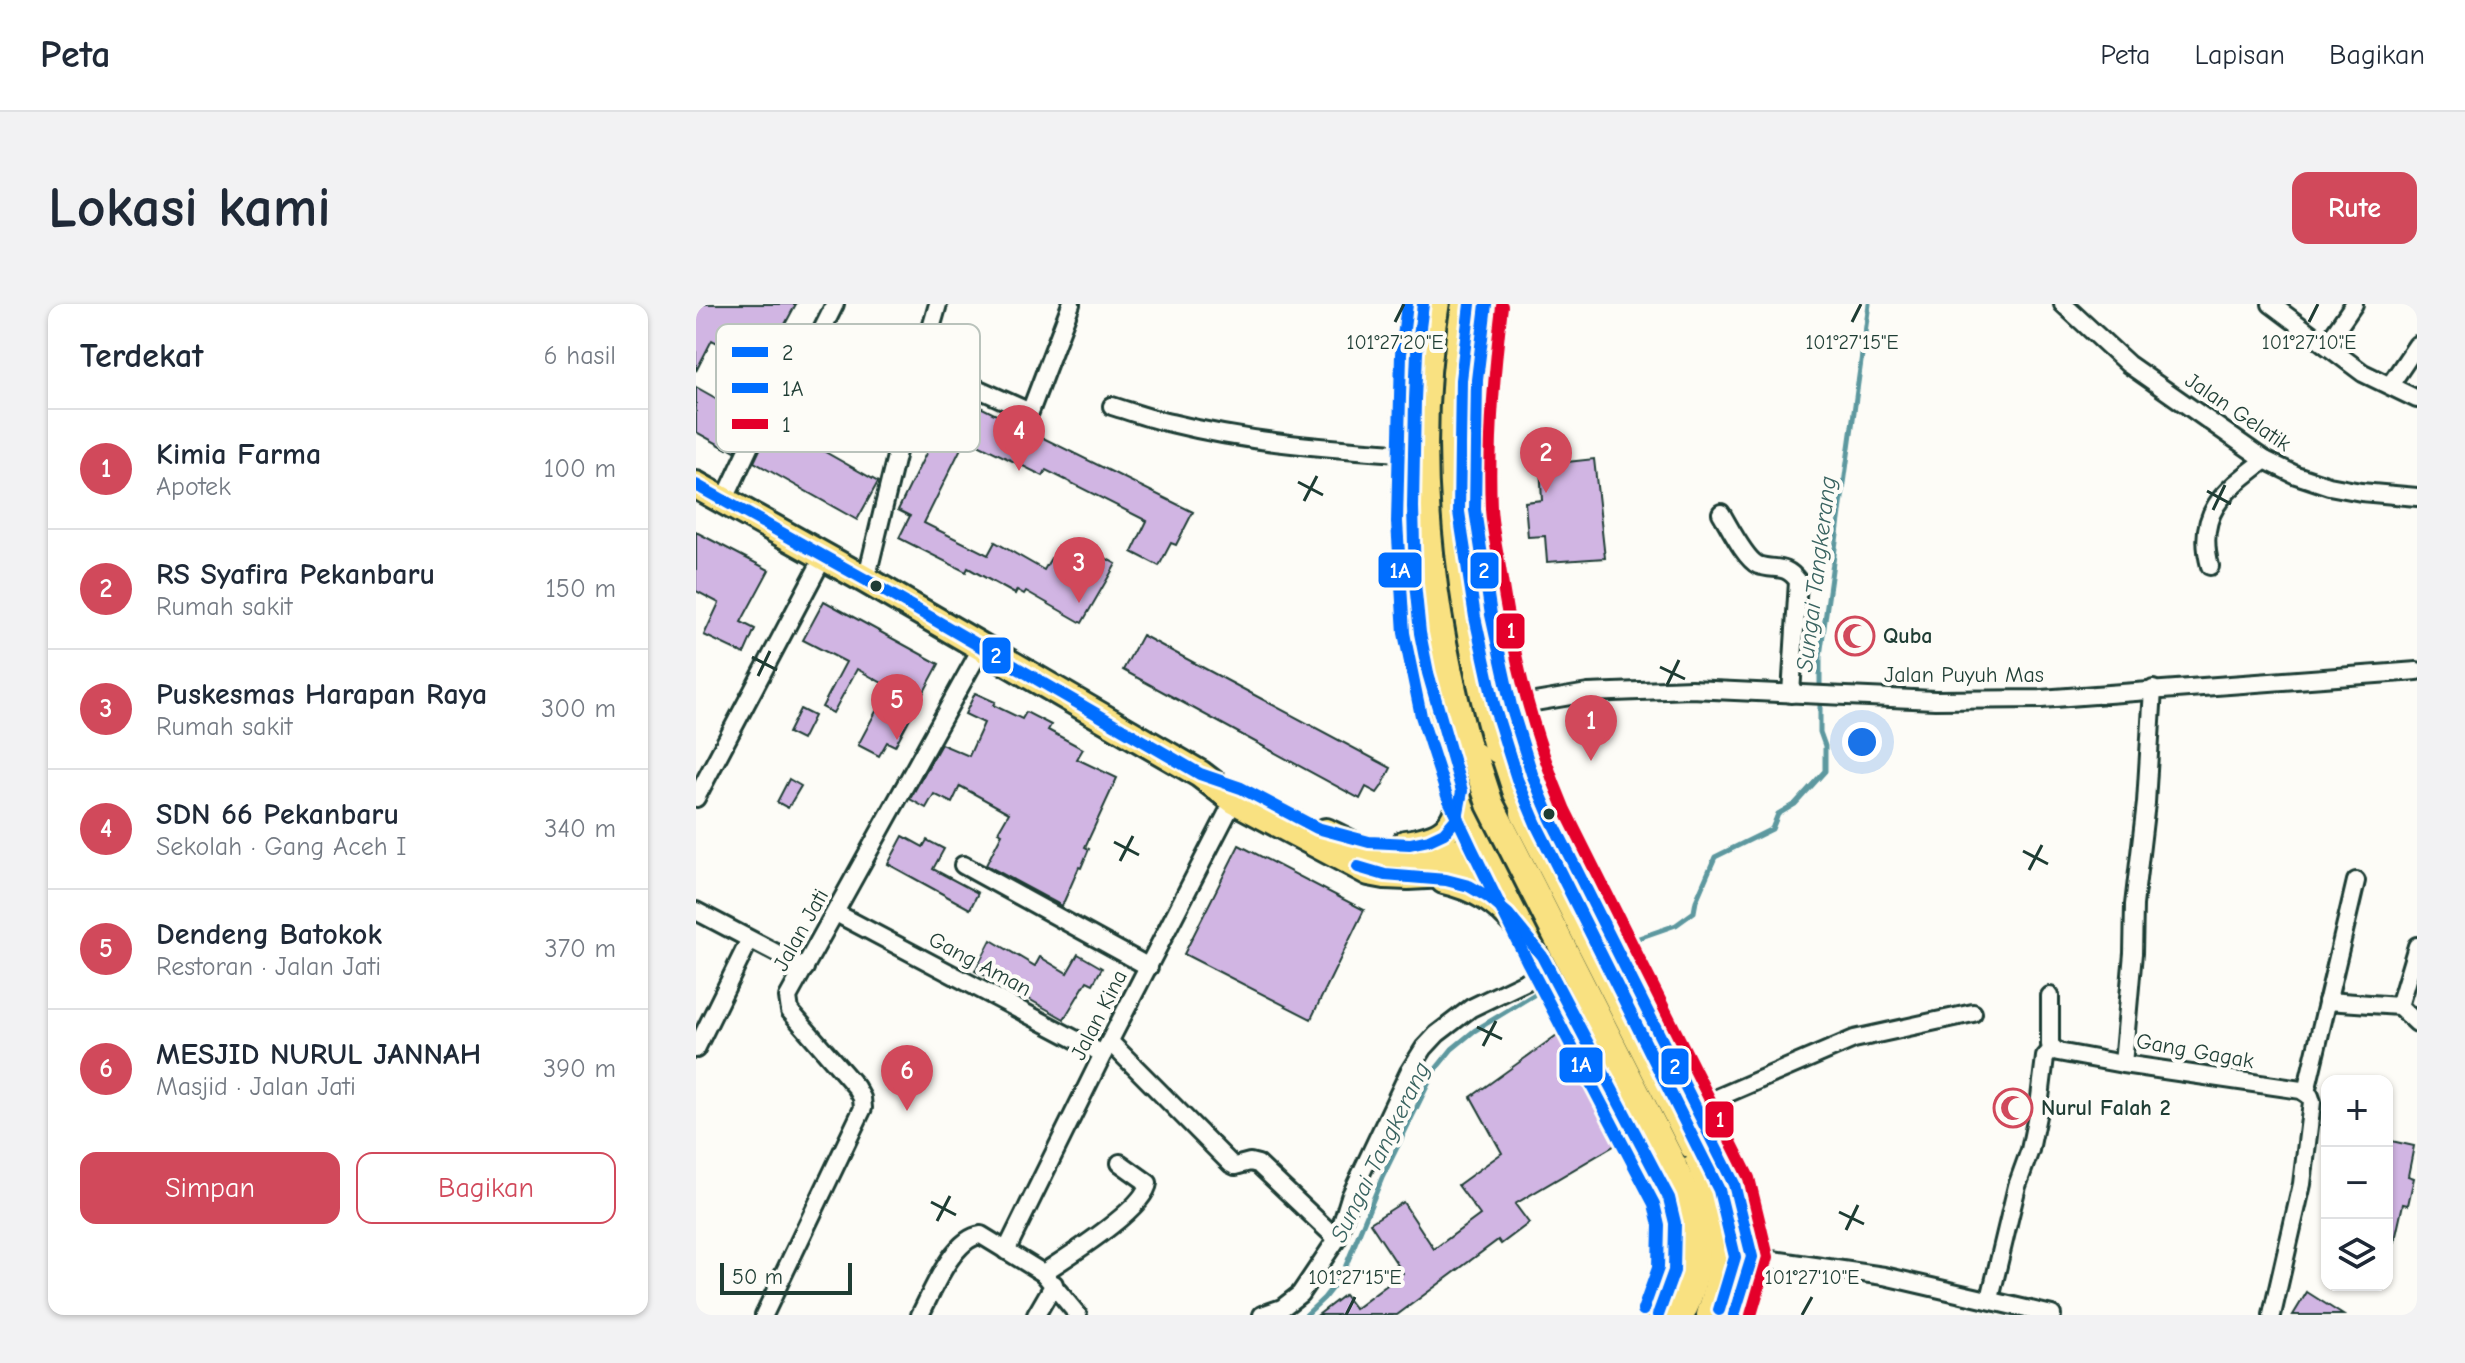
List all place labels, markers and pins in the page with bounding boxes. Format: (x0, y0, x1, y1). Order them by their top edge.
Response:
pin: 4 (993, 405, 1045, 471)
pin: 2 (1520, 427, 1572, 493)
pin: 3 (1053, 537, 1105, 603)
unlabelled marker (868, 578, 884, 594)
mosque icon: Quba (1834, 615, 1876, 657)
place label: Quba (1883, 623, 1932, 649)
pin: 5 (871, 674, 923, 740)
pin: 1 (1565, 695, 1617, 761)
unlabelled marker (1541, 806, 1557, 822)
pin: 6 (881, 1045, 933, 1111)
mosque icon: Nurul Falah 2 (1992, 1087, 2034, 1129)
place label: Nurul Falah 2 (2041, 1095, 2171, 1121)

